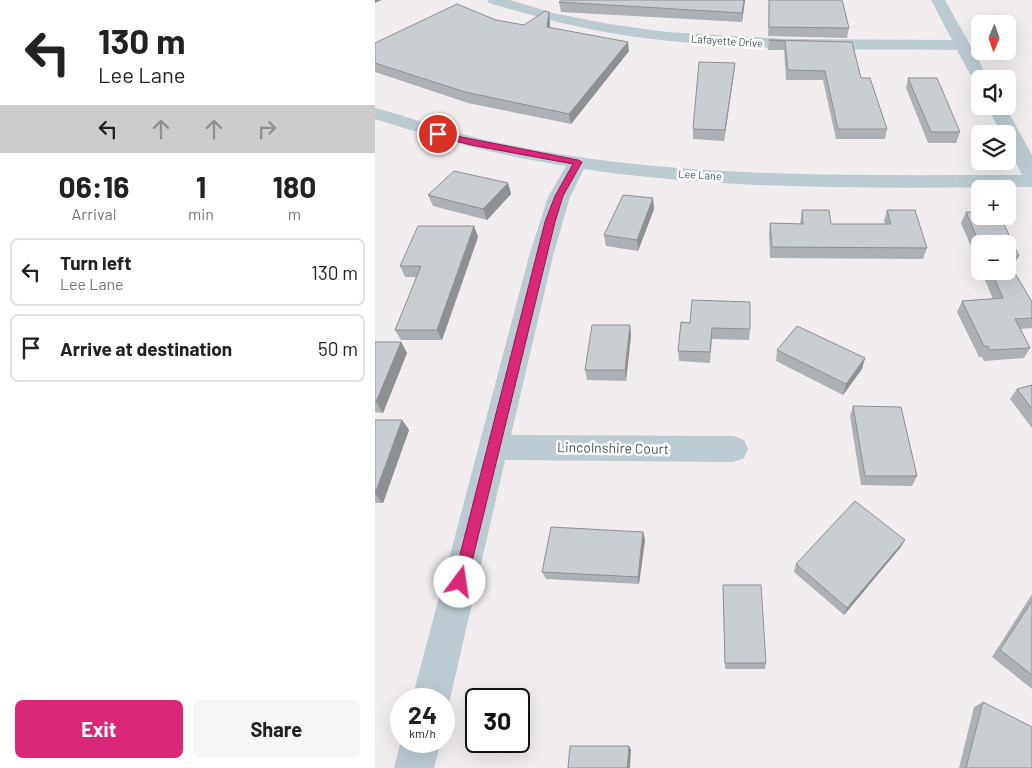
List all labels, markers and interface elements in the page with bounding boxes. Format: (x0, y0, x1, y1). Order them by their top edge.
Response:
north arrow (971, 15, 1016, 60)
map controls (971, 15, 1016, 280)
text: 130 m (98, 19, 185, 61)
icon: left (15, 20, 80, 85)
street label: Lafayette Drive (691, 31, 764, 50)
text: Lee Lane (98, 61, 186, 87)
button: sound (971, 70, 1016, 115)
pin (417, 113, 459, 155)
icon: left (94, 115, 122, 143)
icon: ahead (147, 115, 175, 143)
icon: ahead (200, 115, 228, 143)
icon: right (253, 115, 281, 143)
icon: arrive (424, 120, 452, 148)
button: layers (971, 125, 1016, 170)
street label: Lee Lane (678, 166, 722, 183)
text: 06:16 (59, 168, 129, 204)
text: 1 (196, 168, 206, 204)
text: 180 (272, 168, 316, 204)
button: + (971, 180, 1016, 225)
text: Arrival (72, 204, 116, 223)
text: min (188, 204, 214, 223)
text: m (288, 204, 301, 223)
button: − (971, 235, 1016, 280)
text: Turn left (60, 251, 131, 274)
icon: left (17, 258, 45, 286)
text: 130 m (311, 261, 358, 284)
text: Lee Lane (60, 274, 124, 293)
icon: arrive (17, 334, 45, 362)
text: Arrive at destination (60, 337, 232, 360)
text: 50 m (318, 337, 358, 360)
street label: Lincolnshire Court (557, 438, 669, 457)
position arrow (433, 555, 485, 607)
speed limit sign: 30 (465, 688, 530, 753)
text: 24 (408, 699, 437, 729)
button: Exit (15, 700, 183, 758)
button: Share (193, 700, 360, 758)
text: km/h (409, 726, 436, 740)

